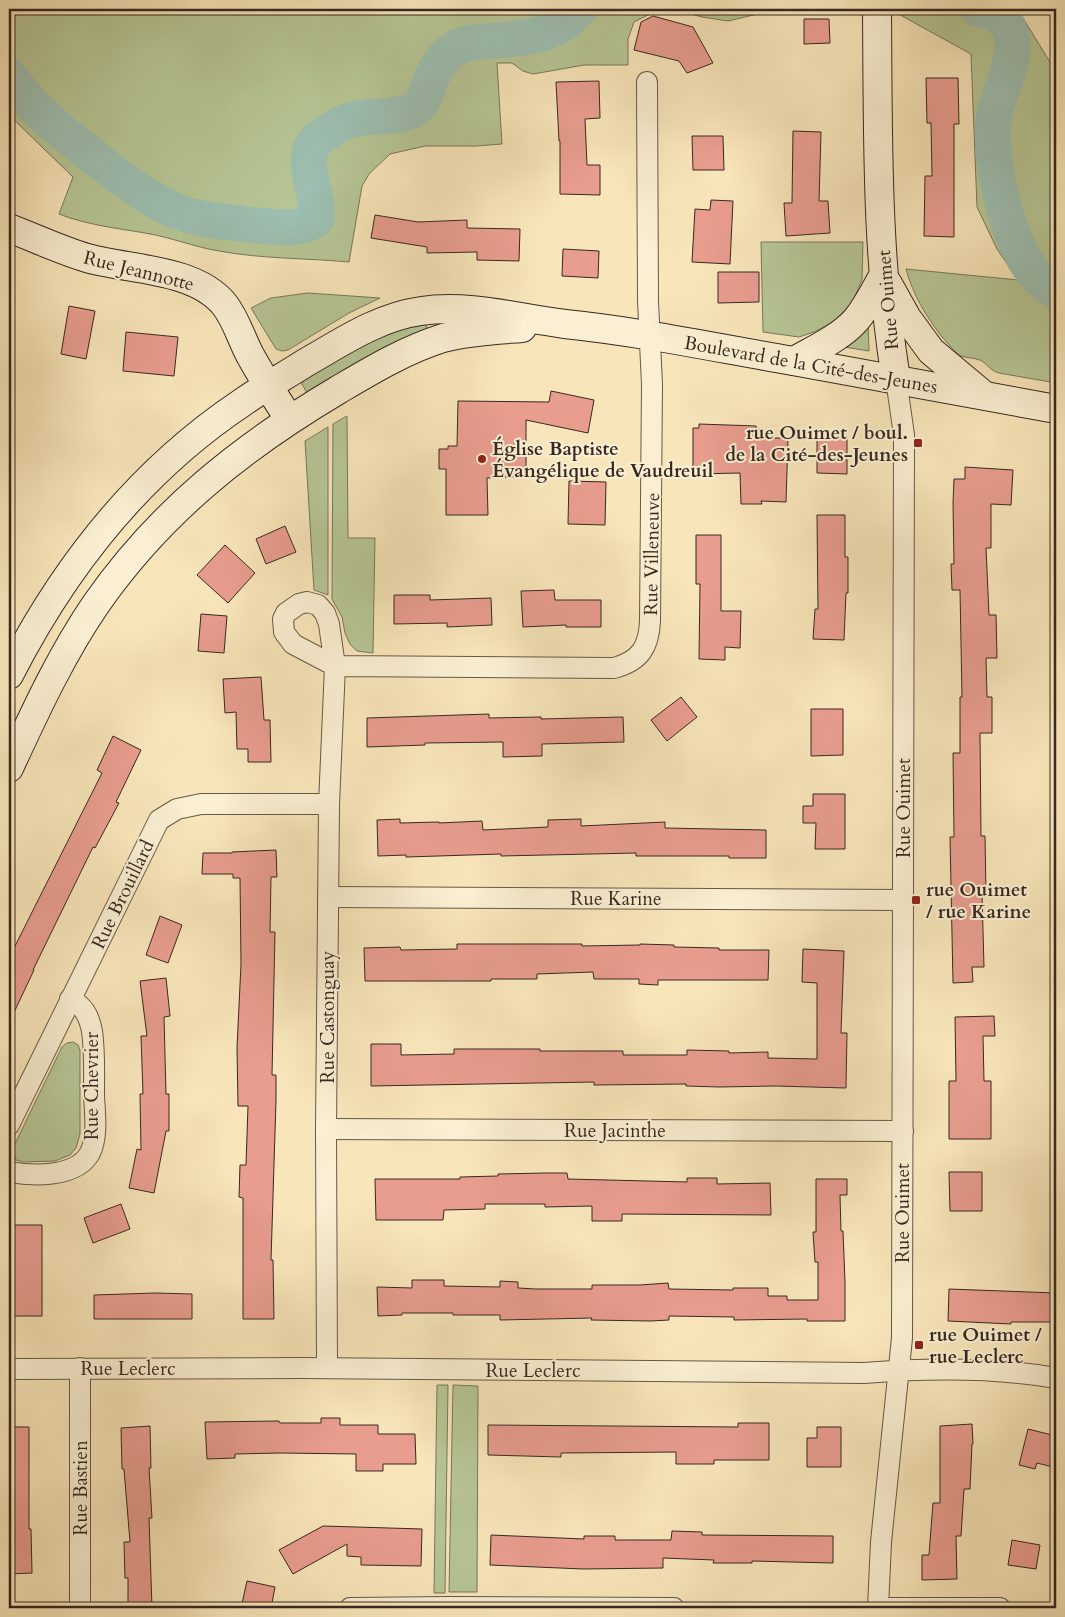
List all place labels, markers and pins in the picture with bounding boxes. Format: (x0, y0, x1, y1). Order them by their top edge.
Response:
place label: rue Ouimet / boul. de la Cité-des-Jeunes (725, 420, 908, 468)
place label: Église Baptiste Évangélique de Vaudreuil (492, 436, 714, 484)
marker: rue Ouimet / boul. de la Cité-des-Jeunes (912, 437, 924, 449)
marker: Église Baptiste Évangélique de Vaudreuil (476, 453, 488, 465)
place label: rue Ouimet / rue Karine (926, 877, 1031, 925)
marker: rue Ouimet / rue Karine (910, 894, 922, 906)
place label: rue Ouimet / rue Leclerc (929, 1322, 1042, 1370)
marker: rue Ouimet / rue Leclerc (913, 1339, 925, 1351)

